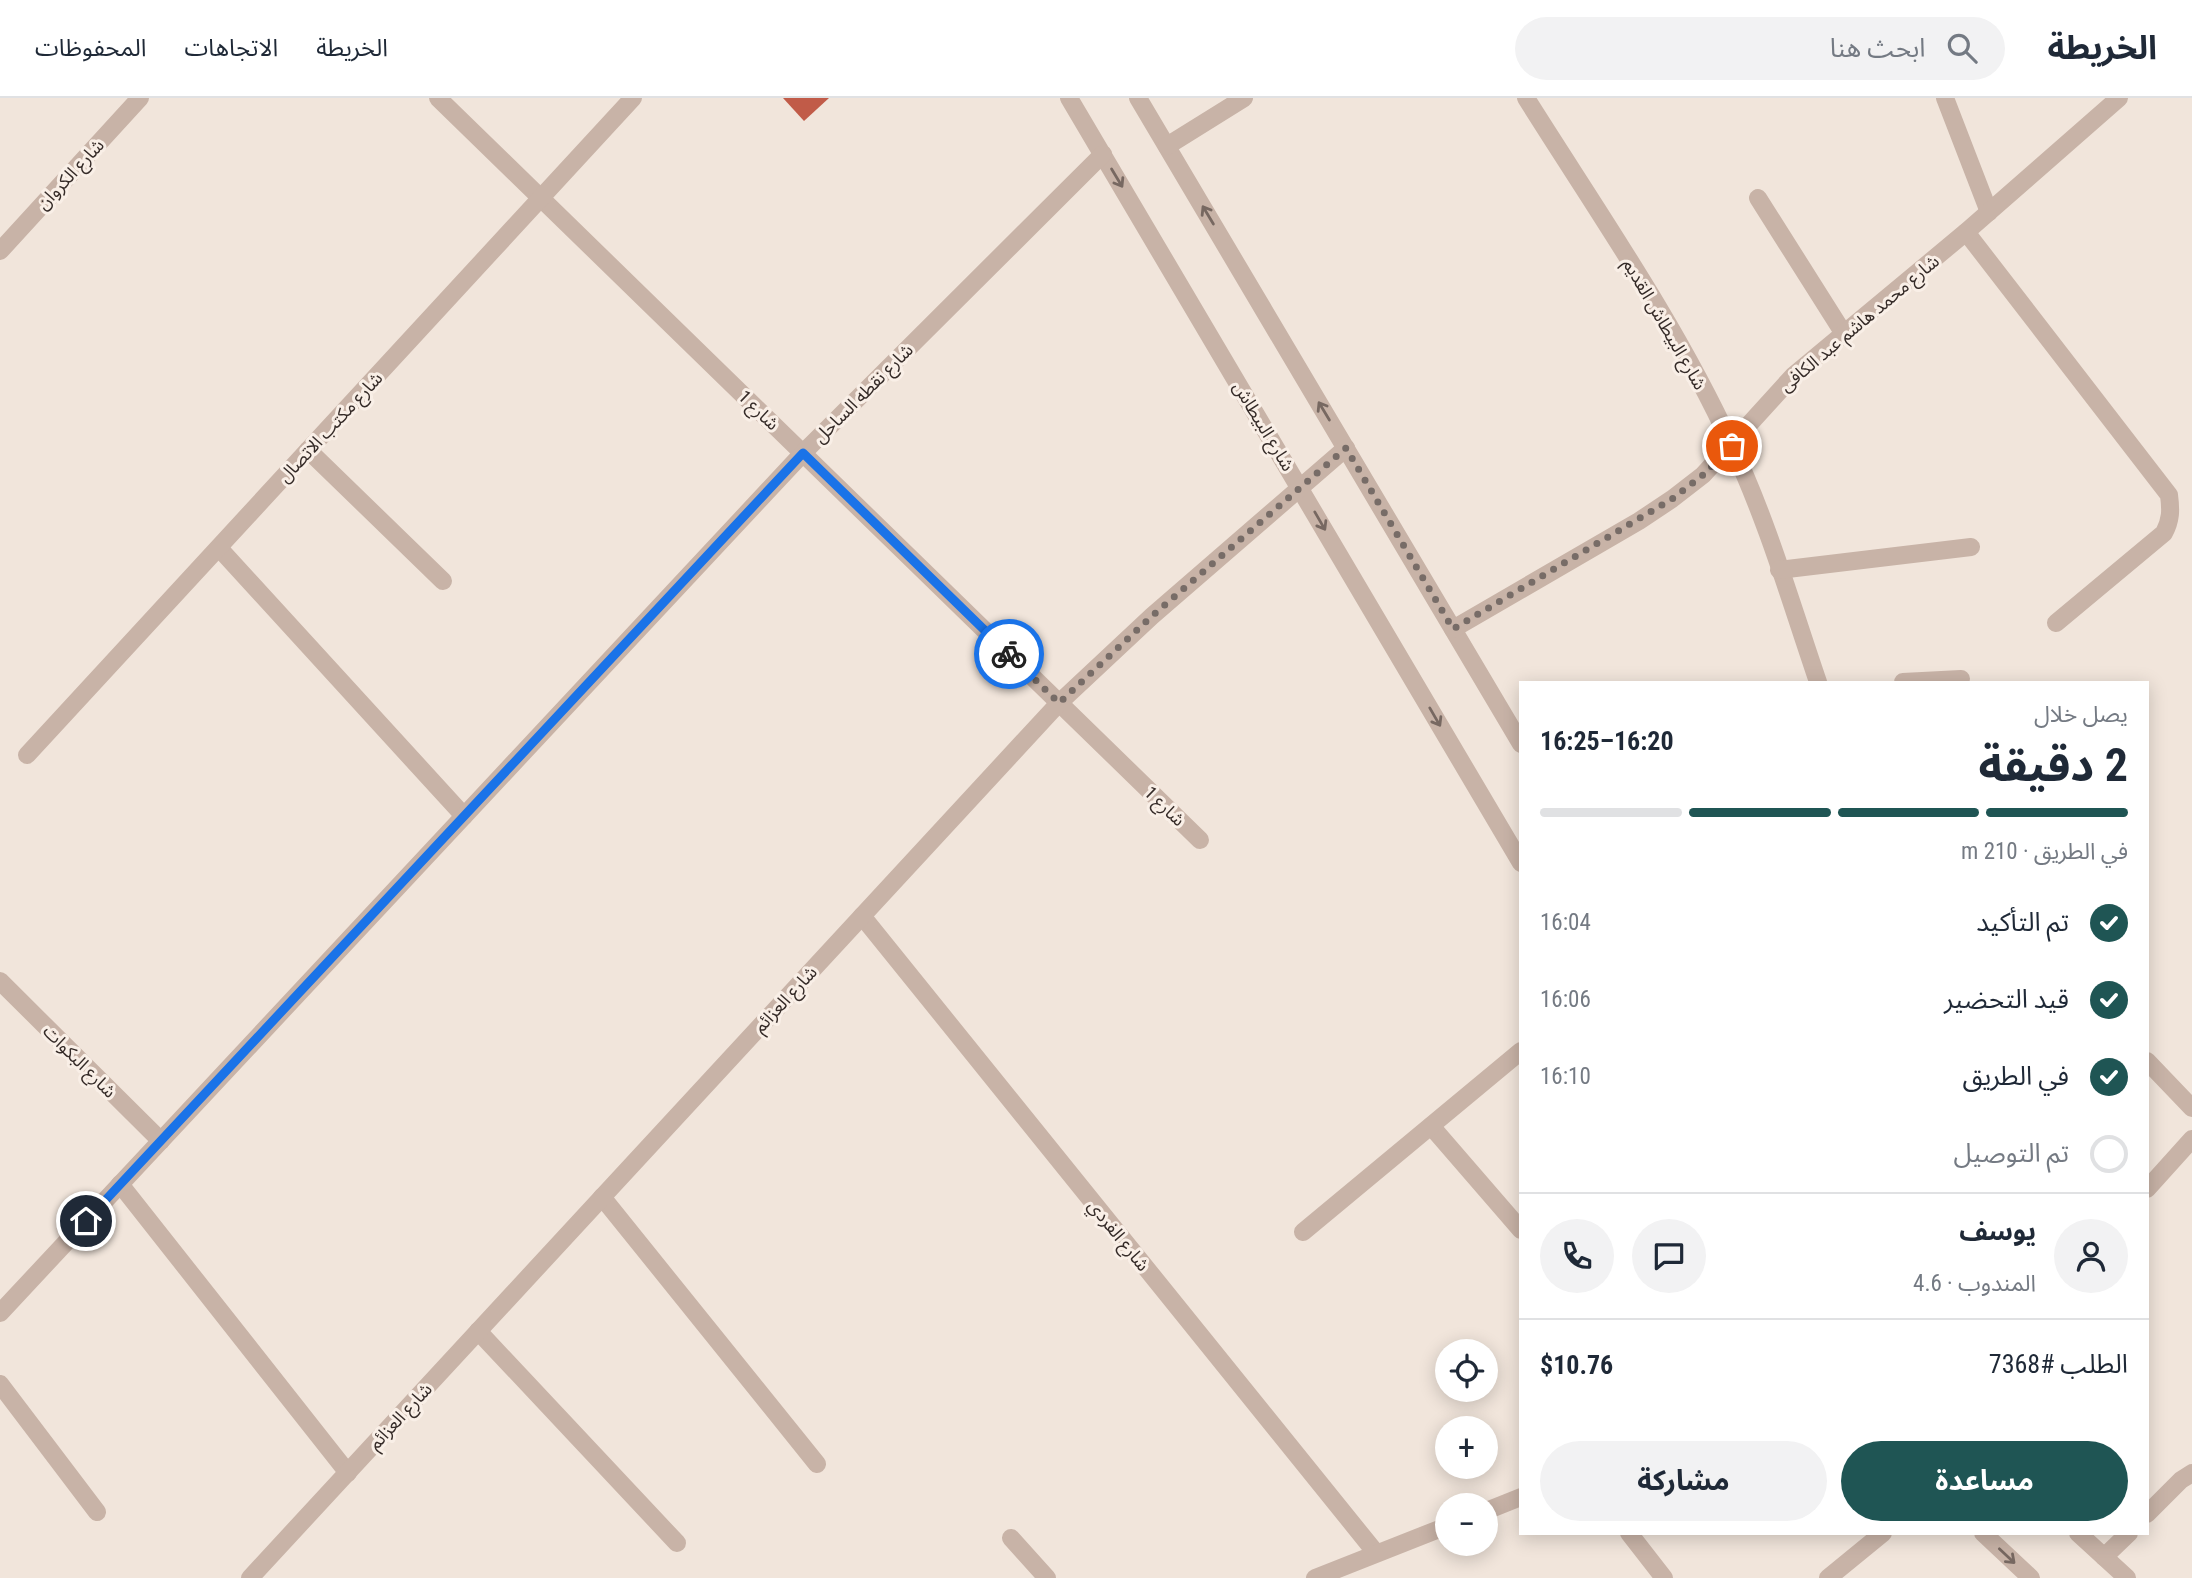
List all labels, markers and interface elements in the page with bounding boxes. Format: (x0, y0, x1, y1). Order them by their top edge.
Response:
search box (1515, 17, 2005, 80)
text: الخريطة (2047, 28, 2157, 67)
icon: search (1943, 29, 1981, 67)
text: ابحث هنا (1830, 33, 1925, 63)
text: المحفوظات (35, 34, 146, 62)
text: الاتجاهات (184, 34, 278, 62)
text: الخريطة (316, 34, 388, 62)
street label: شارع الكروان (32, 134, 111, 216)
one-way arrow (1110, 167, 1124, 187)
one-way arrow (1200, 206, 1214, 226)
street label: شارع محمد هاشم عبد الكافى (1775, 250, 1946, 399)
street label: شارع البيطاش القديم (1615, 255, 1711, 395)
street label: شارع نقطه الساحل (809, 339, 920, 450)
street label: شارع مكتب الاتصال (273, 367, 389, 489)
street label: شارع البيطاش (1226, 377, 1299, 477)
street label: شارع 1 (732, 386, 784, 437)
one-way arrow (1317, 401, 1331, 421)
pin (1702, 416, 1762, 476)
icon: bag (1713, 427, 1751, 465)
one-way arrow (1314, 510, 1327, 531)
courier (974, 619, 1044, 689)
icon: bike (990, 635, 1028, 673)
text: يصل خلال (2034, 701, 2128, 728)
one-way arrow (1428, 707, 1442, 727)
text: 16:20–16:25 (1540, 726, 1674, 756)
text: 2 دقيقة (1978, 738, 2128, 792)
street label: شارع 1 (1138, 782, 1190, 833)
text: في الطريق · 210 m (1961, 838, 2128, 865)
icon: check (2090, 904, 2128, 942)
text: تم التأكيد (1976, 907, 2069, 937)
text: 16:04 (1540, 909, 1591, 936)
street label: شارع العزائم (749, 961, 824, 1039)
icon: check (2090, 981, 2128, 1019)
text: قيد التحضير (1944, 984, 2069, 1014)
text: 16:06 (1540, 986, 1591, 1013)
street label: شارع البكوات (36, 1020, 121, 1105)
icon: check (2090, 1058, 2128, 1096)
text: في الطريق (1963, 1061, 2069, 1091)
text: 16:10 (1540, 1063, 1591, 1090)
text: تم التوصيل (1954, 1138, 2069, 1168)
pin (56, 1191, 116, 1251)
street label: شارع الفردي (1081, 1195, 1154, 1278)
icon: home (67, 1202, 105, 1240)
text: يوسف (1959, 1216, 2036, 1246)
button: phone (1540, 1219, 1614, 1293)
button: chat (1632, 1219, 1706, 1293)
button: person (2054, 1219, 2128, 1293)
text: المندوب · 4.6 (1913, 1270, 2036, 1297)
map controls (1435, 1339, 1498, 1556)
button: locate (1435, 1339, 1498, 1402)
text: الطلب #7368 (1989, 1349, 2128, 1379)
text: $10.76 (1540, 1350, 1613, 1380)
street label: شارع العزائم (364, 1378, 439, 1456)
button: + (1435, 1416, 1498, 1479)
button: مشاركة (1540, 1441, 1827, 1521)
button: مساعدة (1841, 1441, 2128, 1521)
button: − (1435, 1493, 1498, 1556)
one-way arrow (1998, 1547, 2015, 1564)

